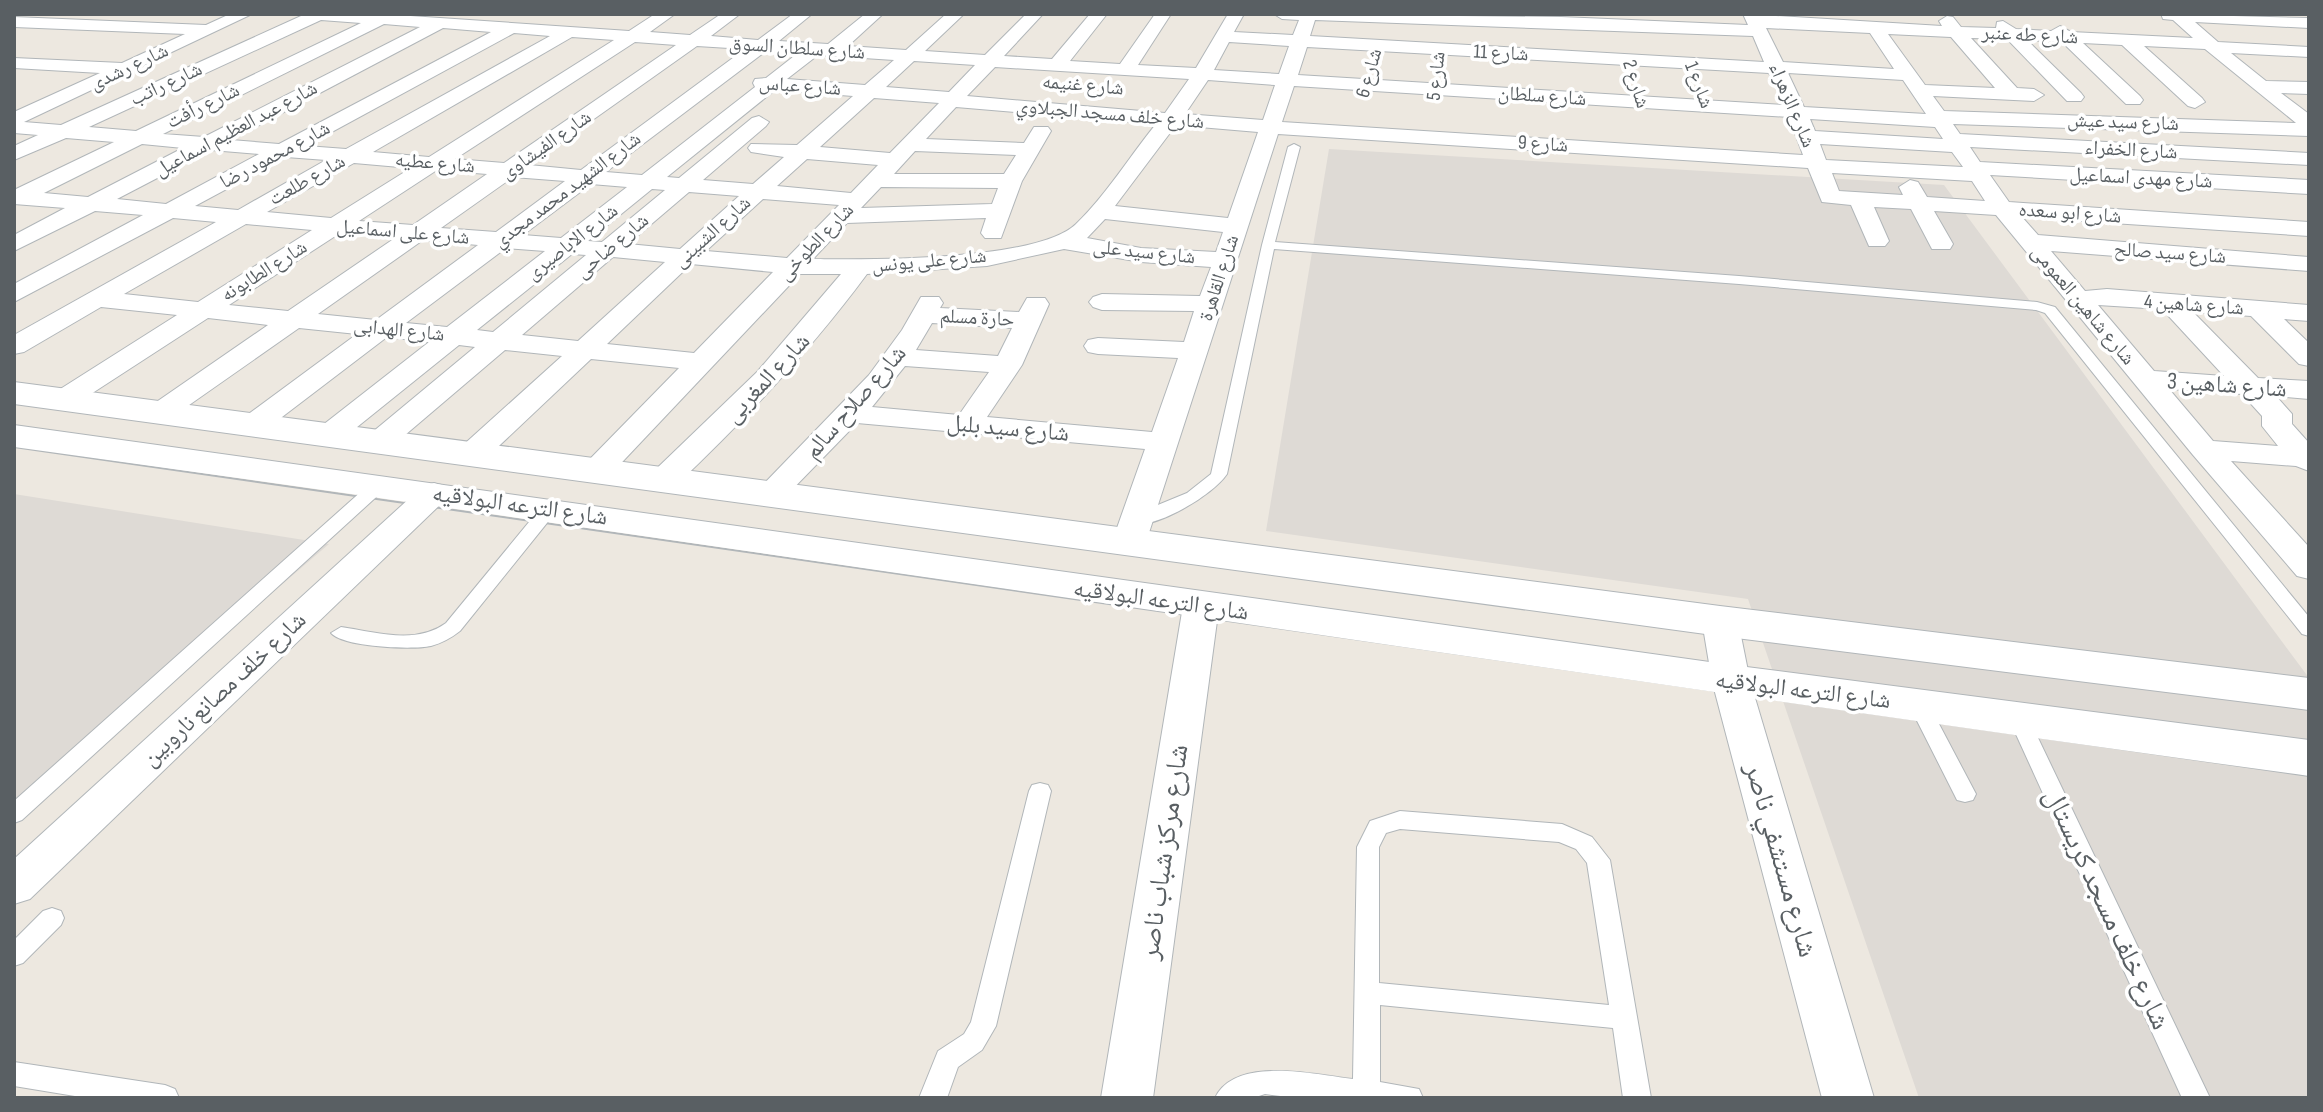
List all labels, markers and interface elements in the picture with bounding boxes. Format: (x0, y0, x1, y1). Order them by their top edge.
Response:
street label: شارع طه عنبر (1980, 20, 2079, 50)
street label: شارع سلطان السوق (728, 31, 866, 65)
street label: شارع رشدى (86, 38, 172, 96)
street label: شارع 11 (1473, 40, 1529, 66)
street label: شارع 6 (1351, 46, 1387, 100)
street label: شارع 5 (1421, 50, 1451, 102)
street label: شارع راتب (126, 57, 206, 111)
street label: شارع 2 (1617, 57, 1655, 111)
street label: شارع 1 (1679, 58, 1719, 112)
street label: شارع الزهراء (1763, 59, 1821, 151)
street label: شارع غنيمه (1041, 69, 1125, 101)
street label: شارع عباس (758, 71, 842, 101)
street label: شارع عبد العظيم اسماعيل (150, 76, 322, 183)
street label: شارع رأفت (162, 77, 244, 134)
street label: شارع سلطان (1497, 81, 1587, 111)
street label: شارع خلف مسجد الجبلاوي (1015, 94, 1205, 137)
street label: شارع الفيشاوى (496, 105, 596, 185)
street label: شارع سيد عيش (2067, 108, 2179, 136)
street label: شارع محمود رضا (216, 116, 334, 194)
street label: شارع الشهيد محمد مجدي (488, 127, 647, 256)
street label: شارع 9 (1517, 130, 1569, 158)
street label: شارع الخفراء (2084, 136, 2178, 164)
street label: شارع عطيه (394, 148, 476, 178)
street label: شارع طلعت (264, 149, 350, 211)
street label: شارع مهدى اسماعيل (2069, 162, 2213, 194)
street label: شارع الشبينى (668, 191, 756, 273)
street label: شارع ابو سعده (2018, 197, 2122, 229)
street label: شارع الطوخى (773, 198, 859, 286)
street label: شارع الاباصيرى (521, 199, 623, 285)
street label: شارع ضاحى (570, 208, 654, 284)
street label: شارع على اسماعيل (335, 214, 471, 250)
street label: شارع القاهرة (1194, 232, 1244, 324)
street label: شارع الطابونه (216, 235, 312, 307)
street label: شارع سيد على (1092, 235, 1196, 269)
street label: شارع سيد صالح (2113, 237, 2227, 269)
street label: شارع شاهين العمومى (2026, 240, 2140, 370)
street label: شارع على يونس (871, 244, 987, 278)
street label: شارع شاهين 4 (2143, 290, 2245, 320)
street label: حارة مسلم (939, 304, 1015, 333)
street label: شارع الهدابى (352, 313, 446, 347)
street label: شارع المغربى (718, 327, 816, 429)
street label: شارع صلاح سالم (798, 339, 913, 466)
street label: شارع شاهين 3 (2166, 366, 2288, 404)
street label: شارع سيد بلبل (946, 408, 1070, 448)
street label: شارع الترعه البولاقيه (431, 478, 609, 532)
street label: شارع الترعه البولاقيه (1072, 573, 1250, 627)
street label: شارع خلف مصانع ناروبين (136, 605, 312, 773)
street label: شارع الترعه البولاقيه (1714, 665, 1892, 715)
street label: شارع مركز شباب ناصر (1132, 742, 1195, 963)
street label: شارع مستشفي ناصر (1732, 758, 1824, 962)
street label: شارع خلف مسجد كريستال (2037, 783, 2177, 1035)

